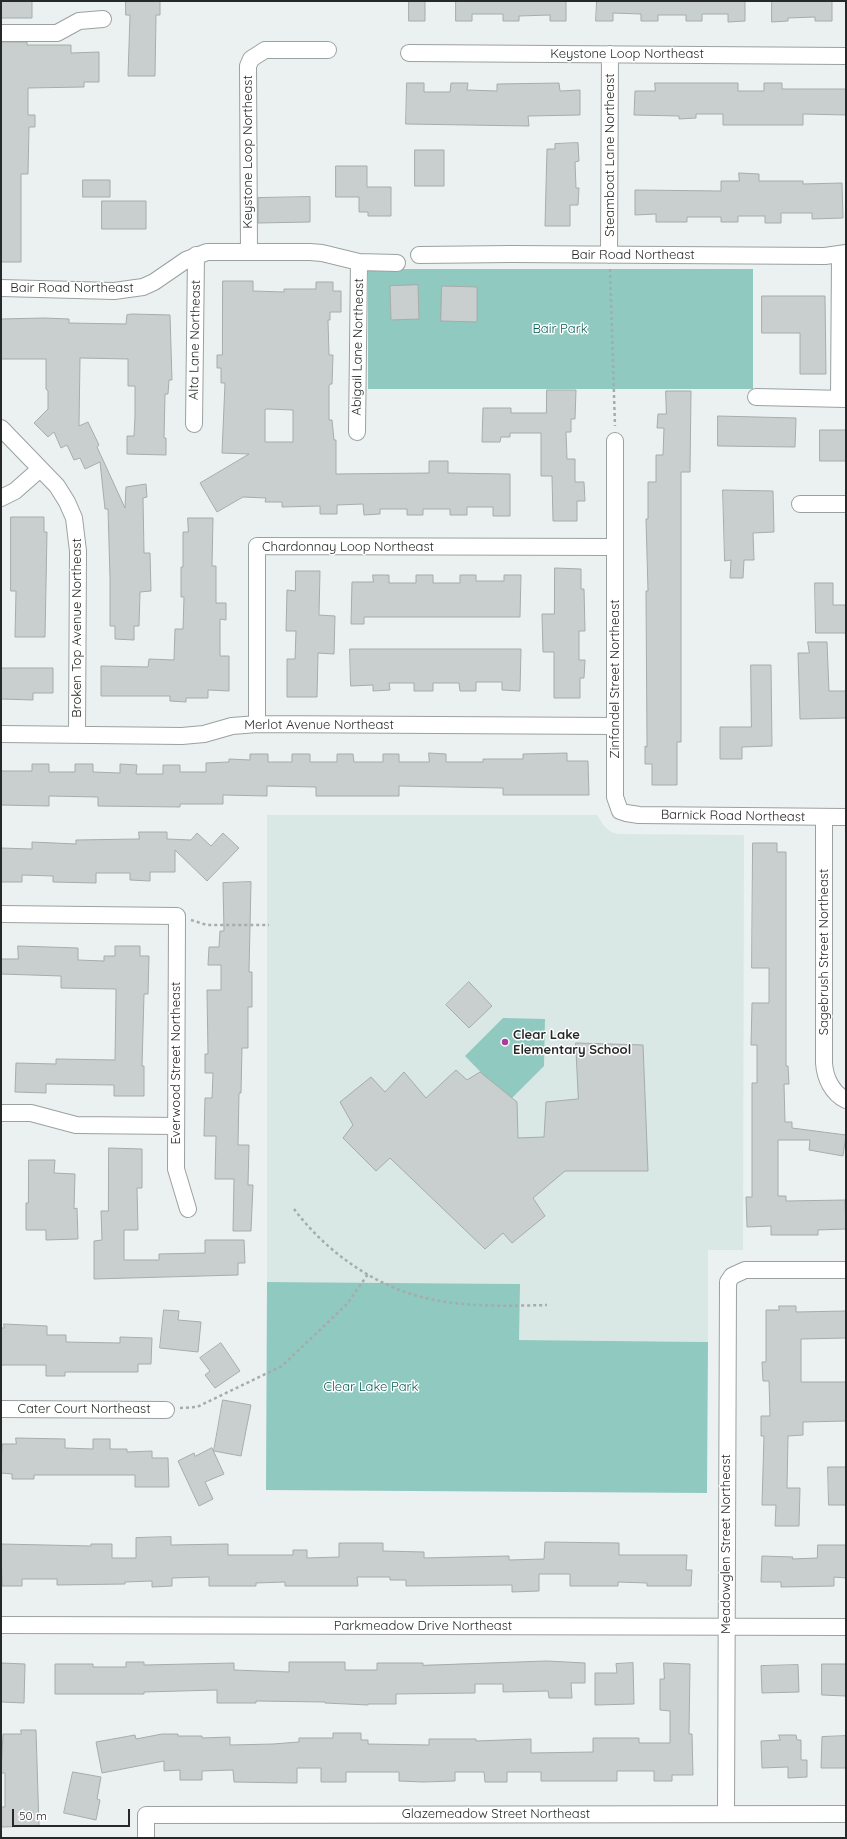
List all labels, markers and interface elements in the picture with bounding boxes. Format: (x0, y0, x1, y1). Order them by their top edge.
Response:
street label: Keystone Loop Northeast (550, 46, 704, 62)
street label: Steamboat Lane Northeast (602, 73, 618, 237)
street label: Keystone Loop Northeast (240, 75, 256, 229)
street label: Bair Road Northeast (571, 247, 695, 263)
street label: Abigail Lane Northeast (349, 278, 367, 416)
street label: Bair Road Northeast (10, 280, 134, 296)
street label: Alta Lane Northeast (186, 280, 204, 400)
park label: Bair Park (532, 321, 588, 337)
street label: Broken Top Avenue Northeast (69, 538, 85, 718)
street label: Chardonnay Loop Northeast (262, 539, 434, 555)
street label: Zinfandel Street Northeast (607, 599, 623, 759)
street label: Merlot Avenue Northeast (244, 717, 394, 733)
street label: Barnick Road Northeast (661, 807, 805, 825)
street label: Sagebrush Street Northeast (816, 869, 832, 1035)
street label: Everwood Street Northeast (168, 982, 184, 1144)
place label: Clear Lake Elementary School (513, 1027, 631, 1058)
marker: Clear Lake Elementary School (500, 1037, 510, 1047)
park label: Clear Lake Park (323, 1379, 419, 1395)
street label: Cater Court Northeast (17, 1401, 151, 1417)
street label: Meadowglen Street Northeast (718, 1454, 734, 1634)
street label: Parkmeadow Drive Northeast (334, 1618, 512, 1634)
scale bar (14, 1801, 132, 1827)
street label: Glazemeadow Street Northeast (402, 1806, 590, 1822)
text: 50 m (19, 1808, 47, 1823)

